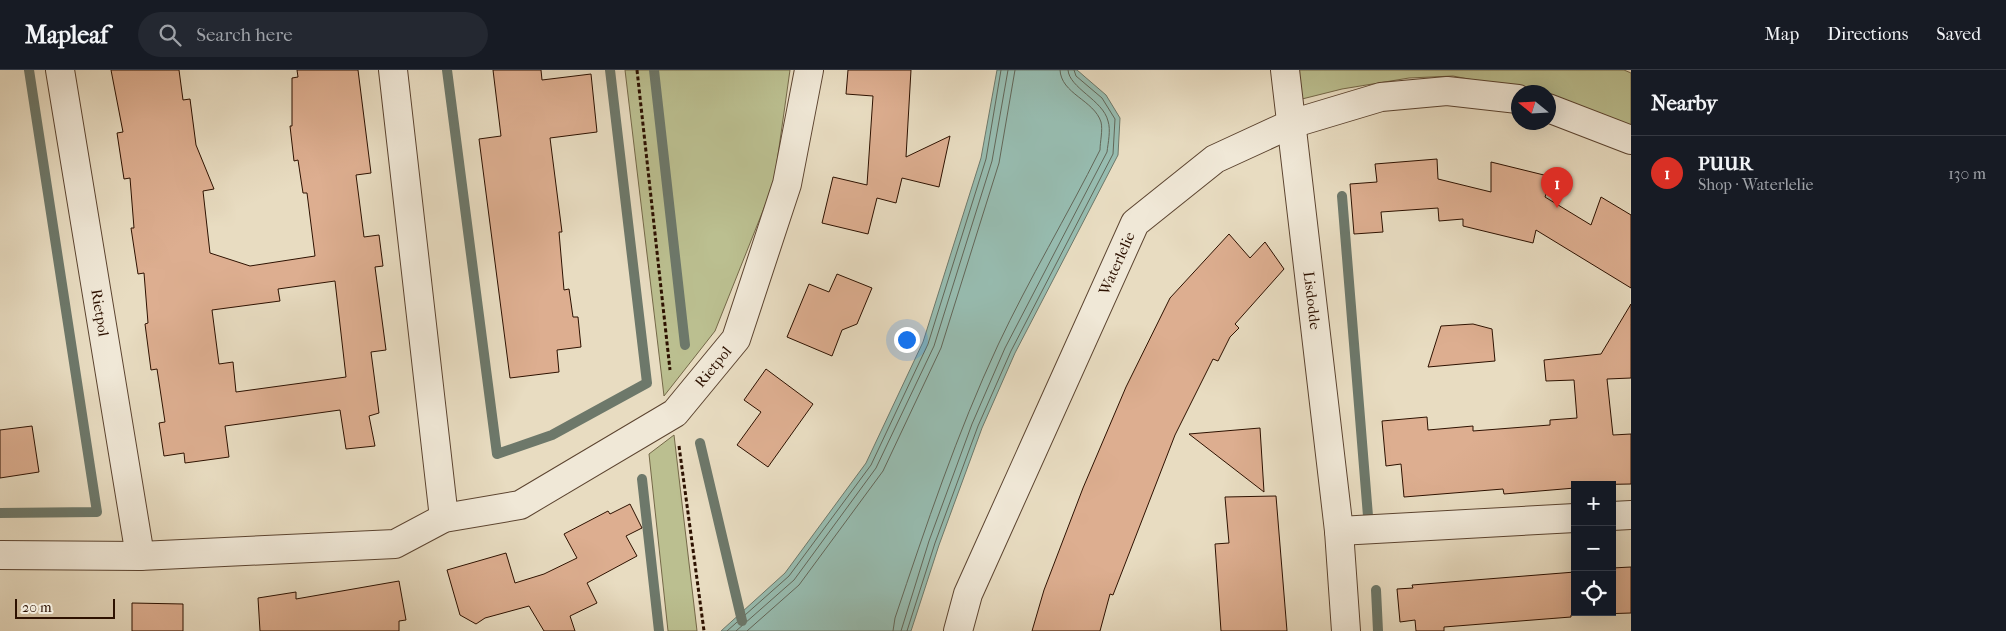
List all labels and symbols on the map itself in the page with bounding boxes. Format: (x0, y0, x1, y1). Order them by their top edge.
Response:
north arrow (1511, 85, 1556, 130)
pin: 1 (1541, 167, 1573, 208)
street label: Waterlelie (1094, 229, 1139, 298)
street label: Lisdodde (1300, 270, 1324, 331)
street label: Rietpol (87, 288, 113, 338)
your location (894, 327, 920, 353)
street label: Rietpol (691, 343, 735, 391)
scale bar (15, 596, 115, 619)

